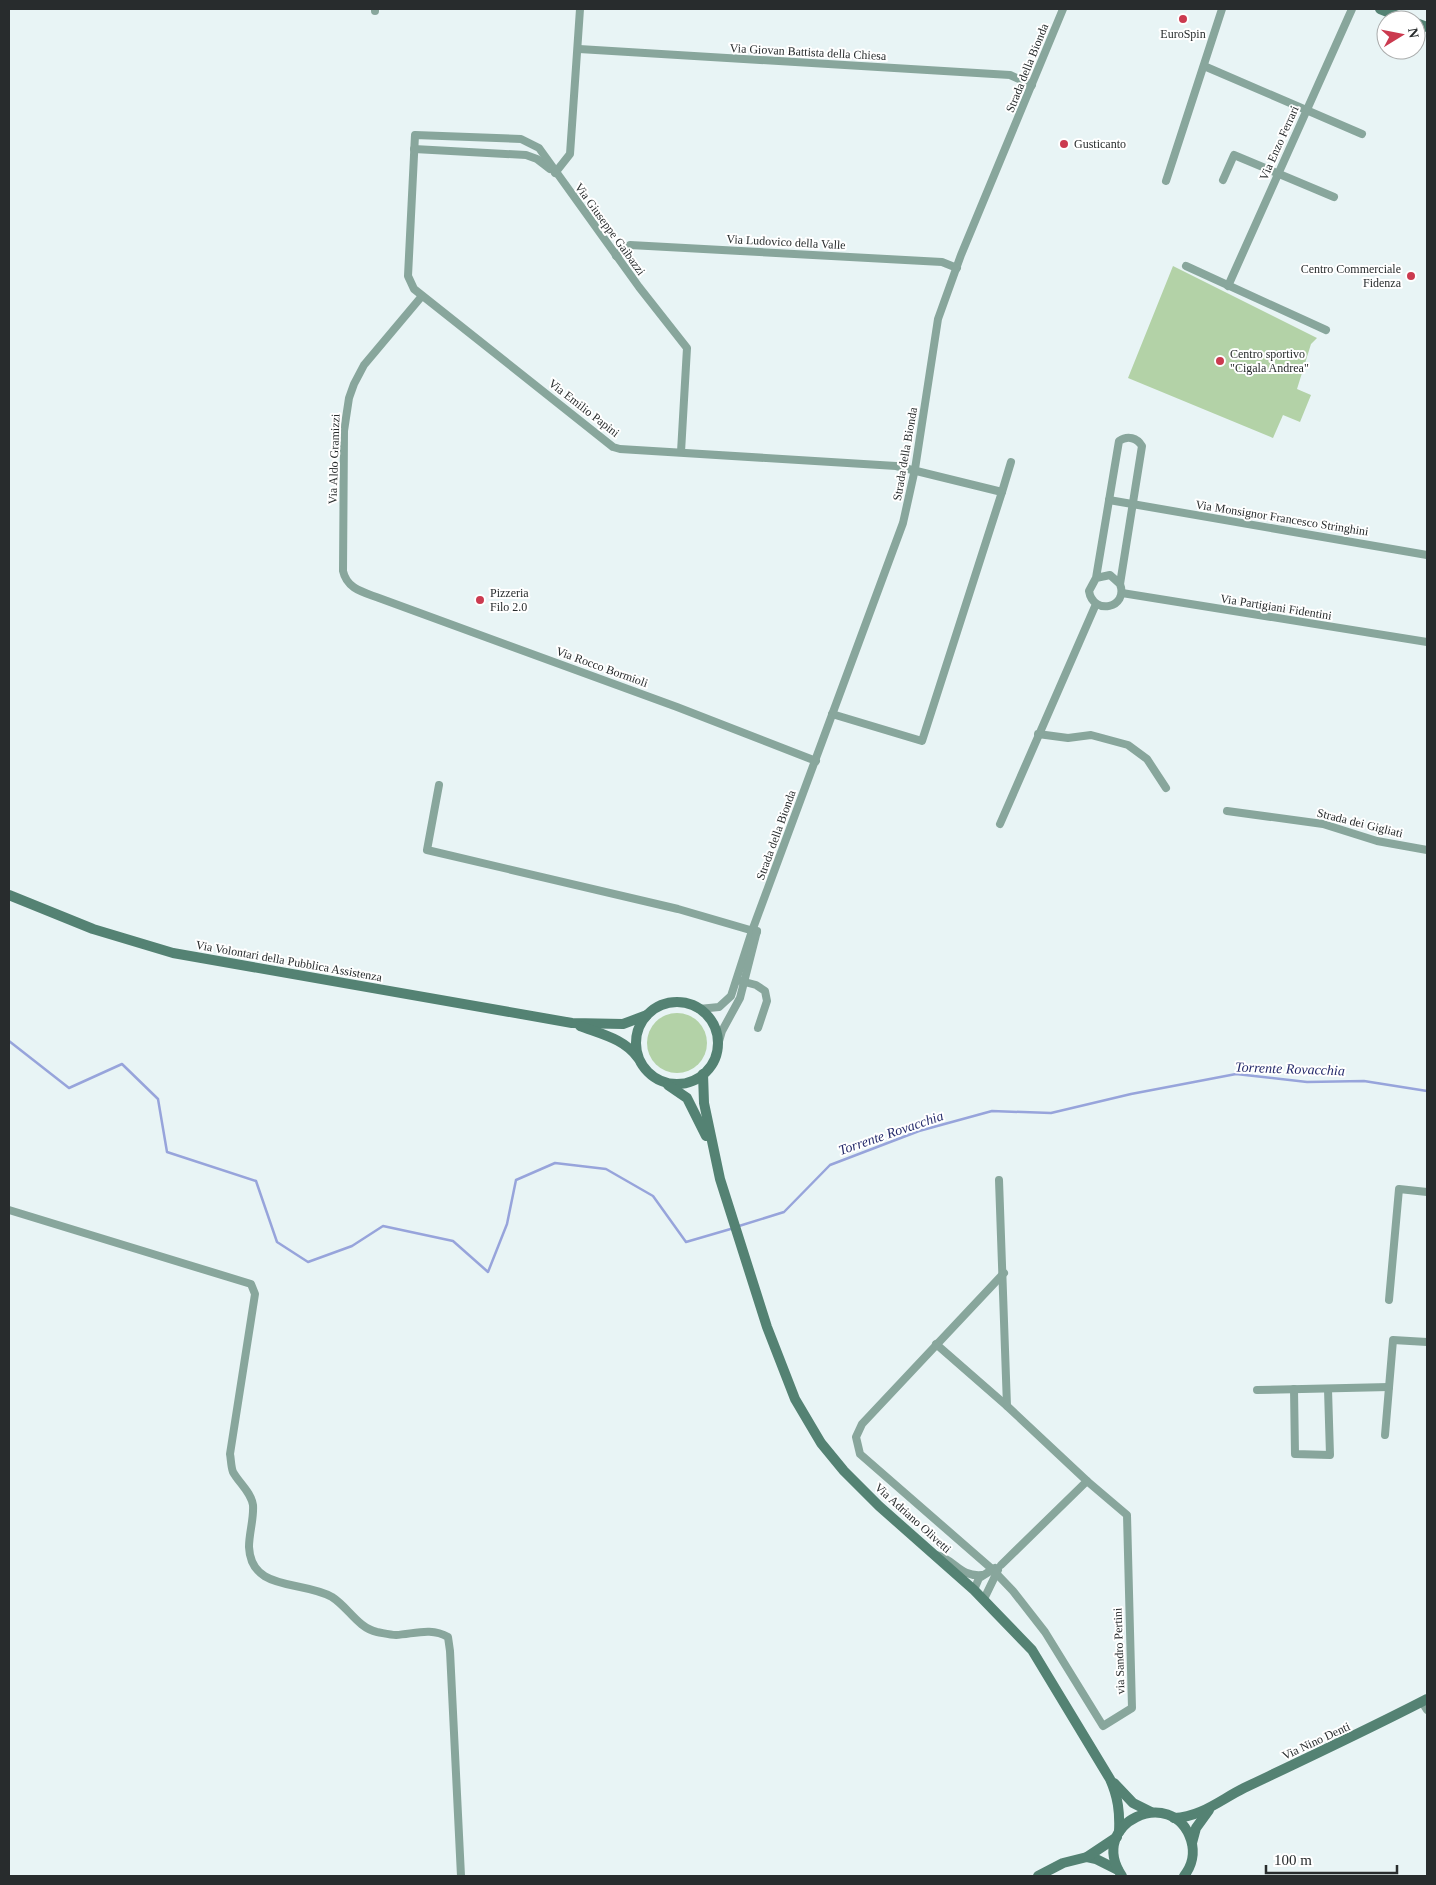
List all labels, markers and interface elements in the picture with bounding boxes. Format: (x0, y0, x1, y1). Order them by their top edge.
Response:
north arrow (1376, 10, 1426, 60)
marker: EuroSpin (1177, 13, 1189, 25)
street label: Strada della Bionda (1003, 21, 1051, 114)
place label: EuroSpin (1160, 27, 1206, 41)
text: N (1405, 27, 1422, 39)
street label: Via Giovan Battista della Chiesa (729, 41, 887, 63)
street label: Via Enzo Ferrari (1256, 103, 1302, 182)
place label: Gusticanto (1074, 137, 1126, 151)
marker: Gusticanto (1058, 138, 1070, 150)
street label: Via Giuseppe Gaibazzi (572, 180, 649, 278)
street label: Via Ludovico della Valle (726, 232, 846, 252)
place label: Centro Commerciale Fidenza (1301, 262, 1402, 290)
marker: Centro Commerciale Fidenza (1405, 270, 1417, 282)
place label: Centro sportivo "Cigala Andrea" (1230, 347, 1309, 375)
marker: Centro sportivo "Cigala Andrea" (1214, 355, 1226, 367)
street label: Via Emilio Papini (546, 376, 623, 440)
street label: Strada della Bionda (890, 406, 920, 502)
street label: Via Aldo Gramizzi (325, 413, 343, 505)
street label: Via Monsignor Francesco Stringhini (1195, 497, 1370, 539)
place label: Pizzeria Filo 2.0 (490, 586, 529, 614)
street label: Via Partigiani Fidentini (1219, 591, 1333, 623)
marker: Pizzeria Filo 2.0 (474, 594, 486, 606)
street label: Via Rocco Bormioli (554, 644, 650, 690)
street label: Strada della Bionda (753, 788, 799, 882)
street label: Strada dei Gigliati (1316, 806, 1405, 841)
street label: Via Volontari della Pubblica Assistenza (195, 938, 384, 984)
water label: Torrente Rovacchia (1235, 1060, 1345, 1078)
water label: Torrente Rovacchia (837, 1108, 945, 1158)
street label: Via Adriano Olivetti (872, 1480, 955, 1556)
street label: via Sandro Pertini (1110, 1607, 1128, 1695)
street label: Via Nino Denti (1280, 1719, 1353, 1763)
scale bar (1266, 1842, 1397, 1874)
text: 100 m (1274, 1852, 1312, 1868)

